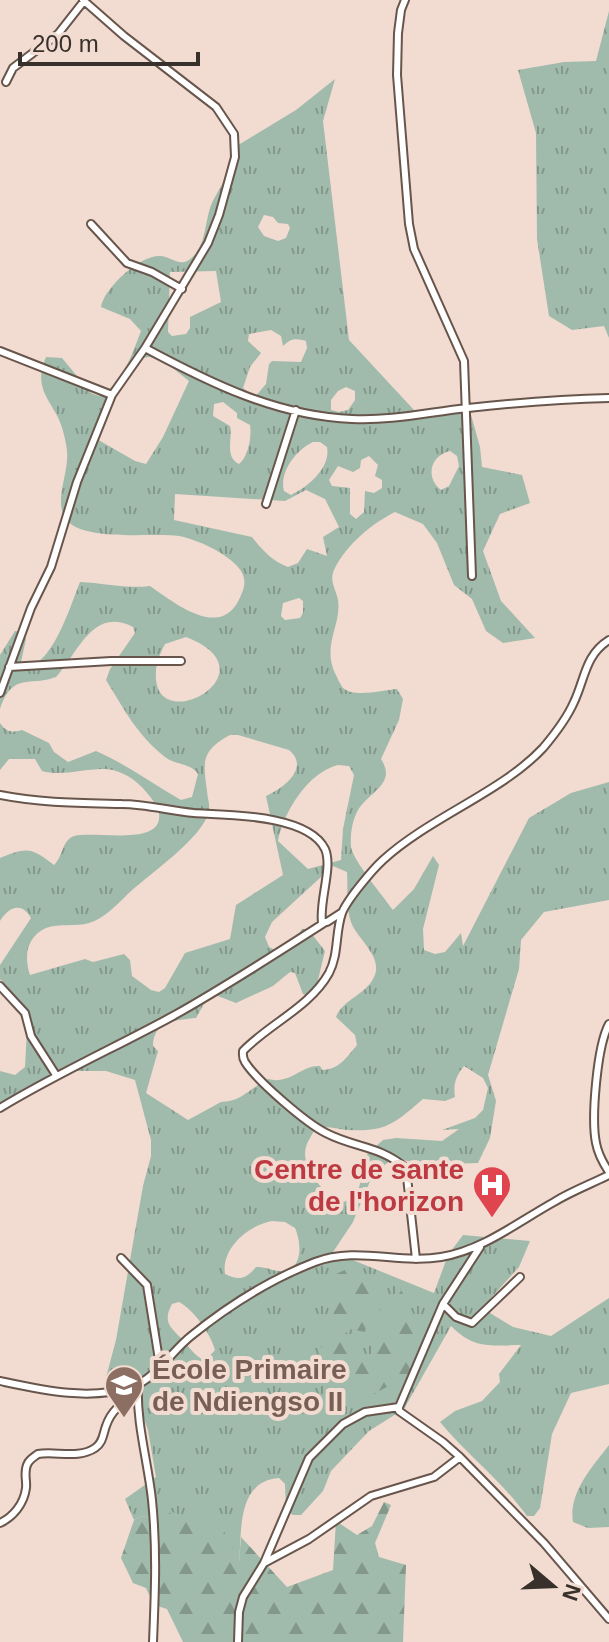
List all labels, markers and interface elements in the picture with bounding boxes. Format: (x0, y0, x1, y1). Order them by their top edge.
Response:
scale bar (20, 16, 198, 66)
text: 200 m (32, 30, 99, 57)
place label: Centre de sante de l'horizon (254, 1154, 464, 1217)
hospital icon: Centre de sante de l'horizon (471, 1164, 513, 1219)
place label: École Primaire de Ndiengso II (152, 1354, 347, 1417)
school or university icon: École Primaire de Ndiengso II (103, 1364, 145, 1419)
north arrow (513, 1546, 593, 1626)
text: N (557, 1581, 586, 1604)

